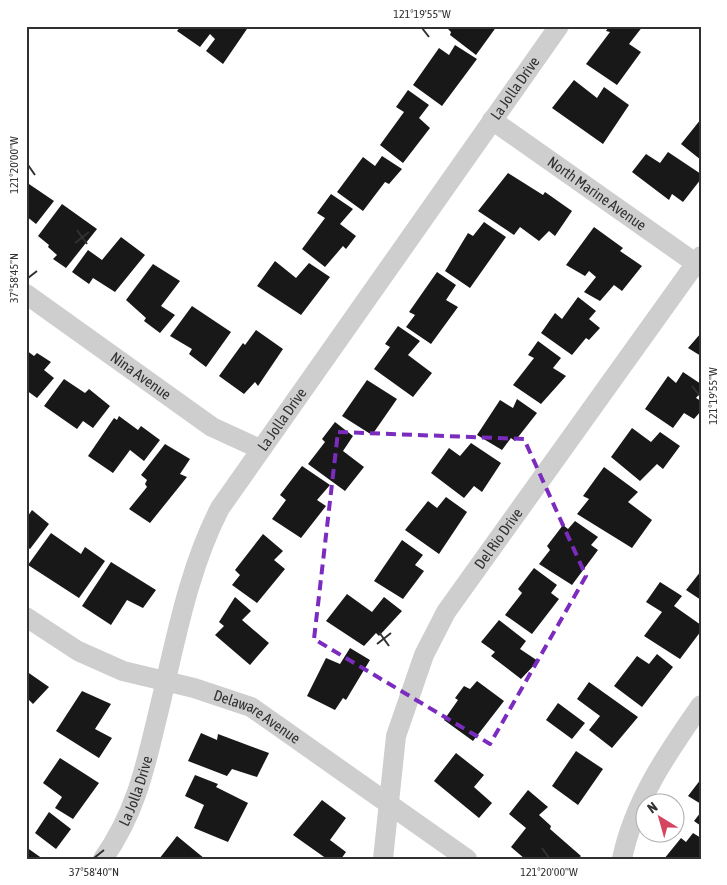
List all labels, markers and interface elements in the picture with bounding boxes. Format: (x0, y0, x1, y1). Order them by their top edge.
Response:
text: 121°19'55"W (393, 7, 451, 21)
street label: La Jolla Drive (487, 53, 543, 123)
text: 121°20'00"W (7, 136, 21, 194)
street label: North Marine Avenue (544, 153, 650, 234)
text: 37°58'45"N (7, 253, 21, 303)
street label: Nina Avenue (107, 348, 175, 403)
text: 121°19'55"W (706, 367, 720, 425)
street label: La Jolla Drive (254, 384, 310, 454)
street label: Del Rio Drive (471, 505, 526, 572)
street label: Delaware Avenue (212, 686, 304, 747)
street label: La Jolla Drive (115, 754, 155, 828)
north arrow (634, 792, 684, 842)
text: N (644, 799, 660, 816)
text: 37°58'40"N (69, 865, 119, 879)
text: 121°20'00"W (520, 865, 578, 879)

